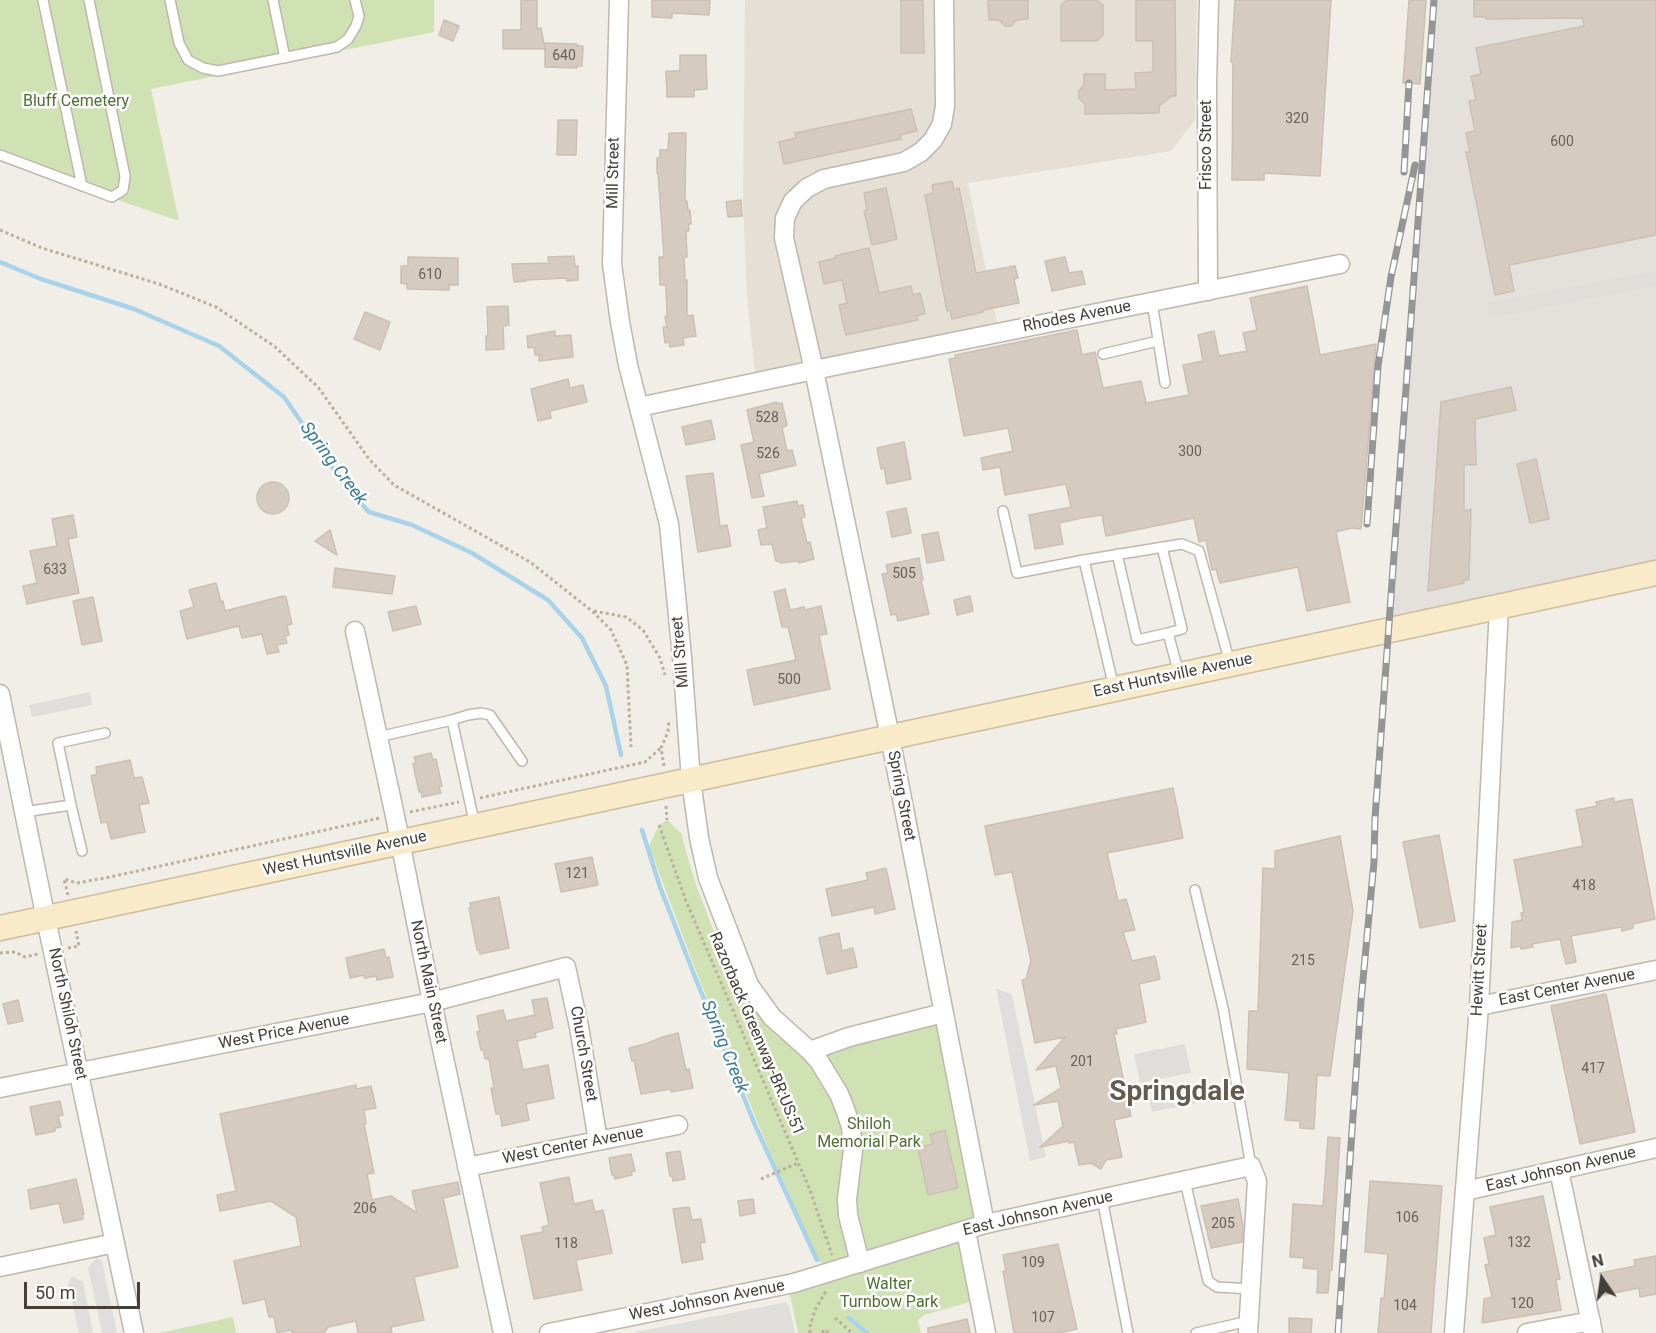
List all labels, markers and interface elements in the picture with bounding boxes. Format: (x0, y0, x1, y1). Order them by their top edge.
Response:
house number: 640 (552, 48, 576, 64)
park label: Bluff Cemetery (23, 92, 129, 112)
street label: Frisco Street (1197, 100, 1217, 190)
house number: 320 (1285, 111, 1309, 127)
house number: 600 (1550, 134, 1574, 150)
street label: Mill Street (604, 137, 624, 209)
house number: 610 (418, 267, 442, 283)
street label: Rhodes Avenue (1021, 297, 1133, 337)
house number: 528 (755, 410, 779, 426)
water label: Spring Creek (295, 418, 371, 510)
house number: 300 (1178, 444, 1202, 460)
house number: 526 (756, 446, 780, 462)
house number: 633 (43, 562, 67, 578)
house number: 505 (892, 566, 916, 582)
street label: Mill Street (668, 615, 694, 689)
street label: East Huntsville Avenue (1092, 650, 1254, 702)
house number: 500 (777, 672, 801, 688)
street label: Spring Street (883, 749, 919, 843)
street label: West Huntsville Avenue (261, 827, 429, 881)
house number: 121 (565, 866, 589, 882)
house number: 418 (1572, 878, 1596, 894)
street label: North Main Street (406, 918, 450, 1046)
street label: Hewitt Street (1468, 923, 1492, 1017)
street label: Razorback Greenway-BR:US:51 (704, 929, 808, 1139)
street label: North Shiloh Street (44, 946, 90, 1082)
house number: 215 (1291, 953, 1315, 969)
street label: East Center Avenue (1497, 965, 1637, 1011)
water label: Spring Creek (696, 997, 752, 1097)
street label: Church Street (565, 1005, 601, 1103)
street label: West Price Avenue (217, 1010, 351, 1054)
house number: 201 (1070, 1054, 1094, 1070)
house number: 417 (1581, 1061, 1605, 1077)
district label: Springdale (1109, 1076, 1245, 1110)
park label: Shiloh Memorial Park (817, 1115, 921, 1153)
street label: West Center Avenue (501, 1123, 645, 1169)
street label: East Johnson Avenue (1484, 1143, 1638, 1197)
street label: East Johnson Avenue (961, 1187, 1115, 1241)
house number: 206 (353, 1201, 377, 1217)
house number: 106 (1395, 1210, 1419, 1226)
house number: 205 (1211, 1216, 1235, 1232)
house number: 132 (1507, 1235, 1531, 1251)
house number: 118 (554, 1236, 578, 1252)
north arrow (1572, 1249, 1632, 1309)
text: N (1590, 1250, 1605, 1272)
house number: 109 (1021, 1255, 1045, 1271)
scale bar (27, 1270, 142, 1308)
park label: Walter Turnbow Park (840, 1275, 938, 1313)
street label: West Johnson Avenue (628, 1277, 786, 1325)
text: 50 m (35, 1282, 75, 1303)
house number: 120 (1510, 1296, 1534, 1312)
house number: 104 (1393, 1298, 1417, 1314)
house number: 107 (1031, 1310, 1055, 1326)

